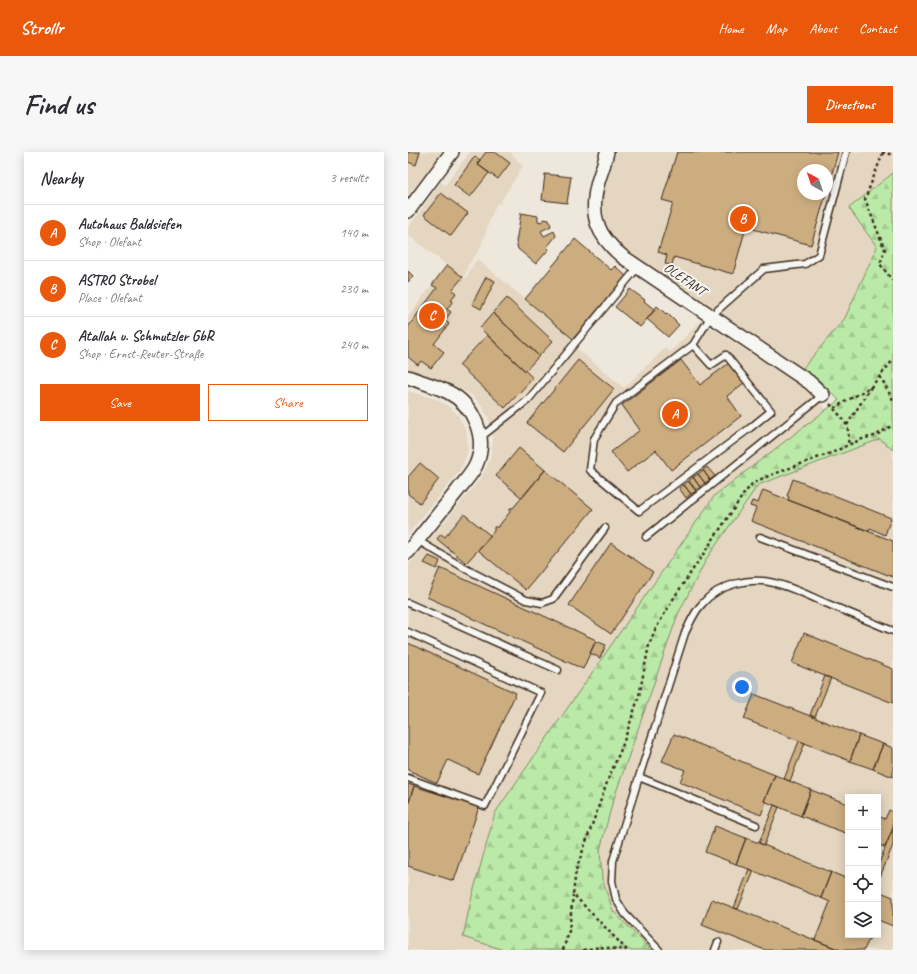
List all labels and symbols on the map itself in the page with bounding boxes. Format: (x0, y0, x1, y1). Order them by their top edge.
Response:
north arrow (797, 164, 833, 200)
pin: B (730, 204, 756, 234)
street label: OLEFANT (661, 259, 712, 301)
pin: C (419, 301, 445, 331)
pin: A (662, 399, 688, 429)
your location (732, 677, 752, 697)

